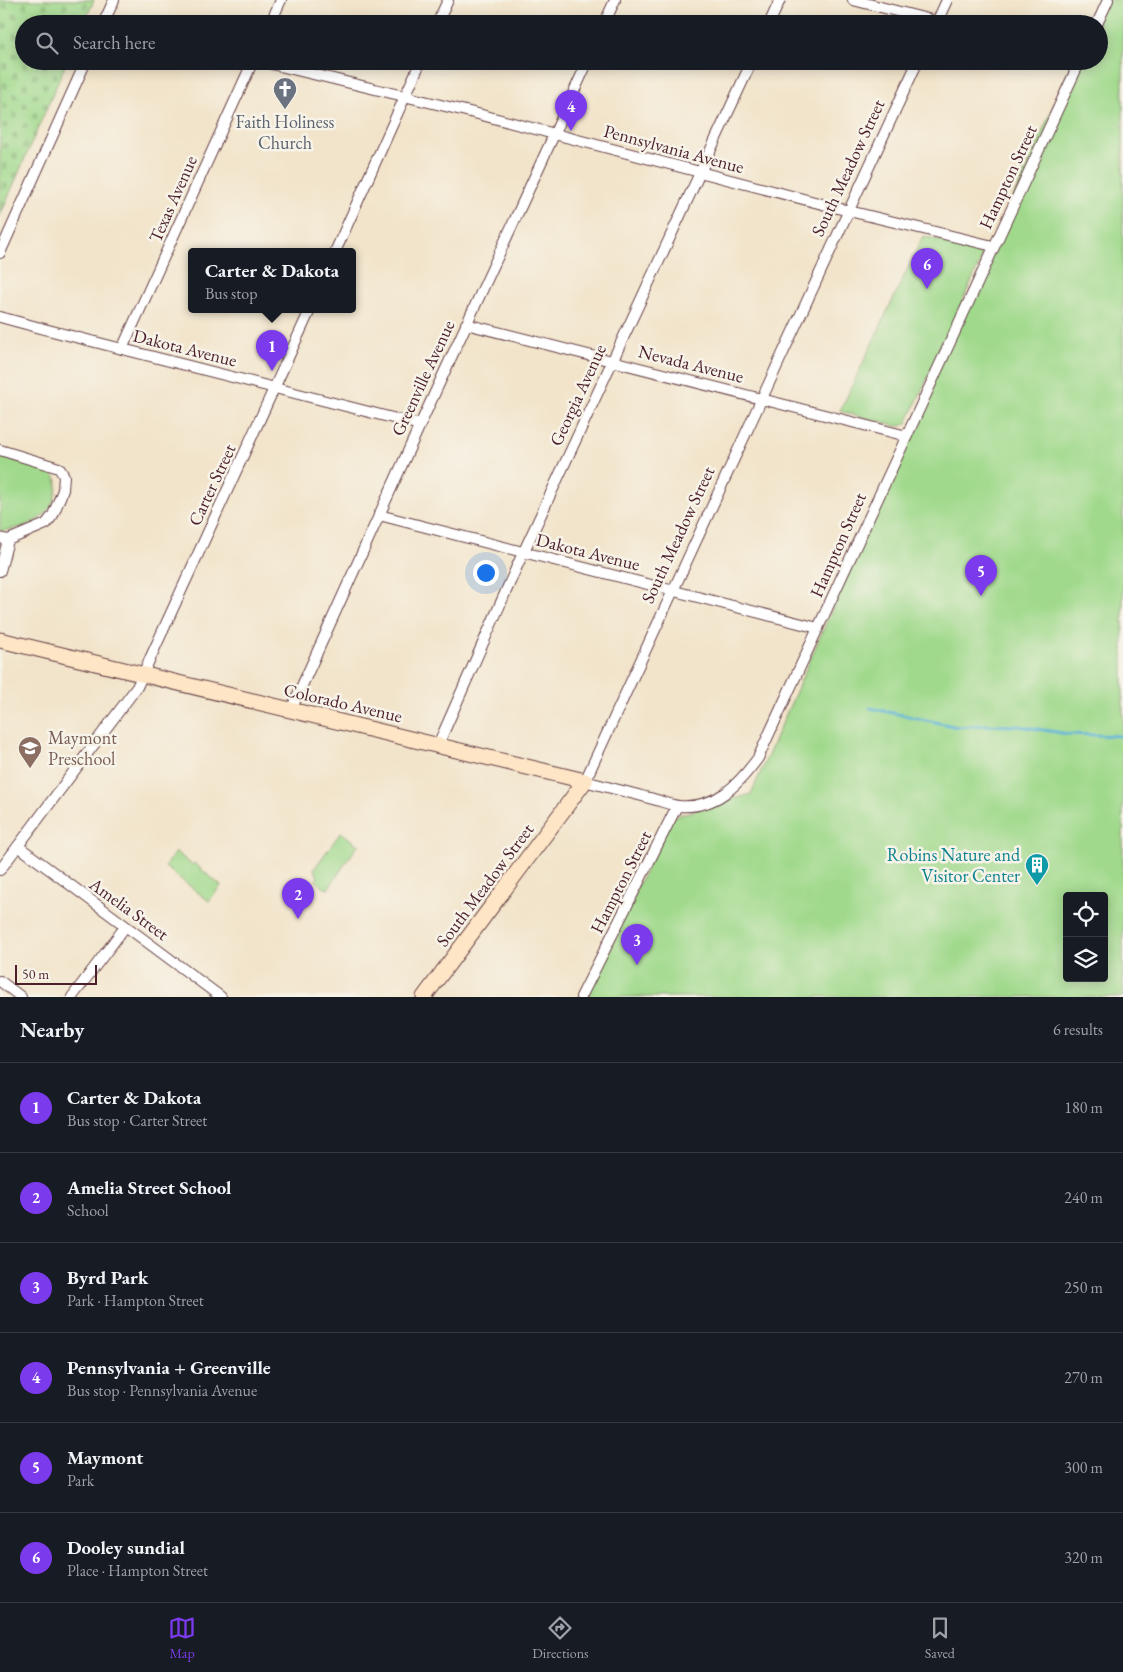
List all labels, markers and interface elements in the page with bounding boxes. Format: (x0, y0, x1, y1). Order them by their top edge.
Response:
search box (15, 15, 1108, 70)
icon: search (33, 29, 61, 57)
text: Search here (73, 30, 155, 55)
church icon: Faith Holiness Church (272, 76, 298, 110)
pin: 4 (555, 90, 587, 131)
street label: South Meadow Street (806, 95, 890, 240)
place label: Faith Holiness Church (236, 110, 335, 154)
street label: Pennsylvania Avenue (602, 119, 747, 178)
street label: Hampton Street (973, 121, 1042, 233)
street label: Texas Avenue (143, 152, 202, 246)
popup (188, 248, 356, 313)
pin: 6 (911, 248, 943, 289)
text: Carter & Dakota (205, 258, 339, 283)
text: Bus stop (205, 283, 257, 304)
street label: Greenville Avenue (386, 316, 459, 439)
street label: Dakota Avenue (131, 324, 239, 372)
pin: 1 (256, 330, 288, 371)
street label: Nevada Avenue (636, 339, 746, 388)
street label: Georgia Avenue (544, 340, 611, 449)
street label: Carter Street (183, 440, 241, 529)
street label: South Meadow Street (636, 462, 720, 607)
street label: Hampton Street (804, 489, 871, 601)
street label: Dakota Avenue (534, 528, 642, 576)
pin: 5 (965, 555, 997, 596)
your location (473, 560, 499, 586)
street label: Colorado Avenue (282, 678, 405, 727)
place label: Maymont Preschool (48, 726, 117, 770)
school or university icon: Maymont Preschool (17, 735, 43, 769)
street label: South Meadow Street (431, 818, 539, 951)
street label: Hampton Street (585, 826, 656, 937)
place label: Robins Nature and Visitor Center (887, 843, 1021, 887)
building icon: Robins Nature and Visitor Center (1024, 852, 1050, 886)
street label: Amelia Street (84, 872, 174, 945)
pin: 2 (282, 878, 314, 919)
map controls (1063, 892, 1108, 982)
button: locate (1063, 892, 1108, 937)
pin: 3 (621, 924, 653, 965)
button: layers (1063, 937, 1108, 982)
scale bar (15, 962, 98, 985)
text: 50 m (22, 965, 49, 983)
text: Nearby (20, 1016, 84, 1043)
text: 6 results (1053, 1019, 1103, 1040)
text: Carter & Dakota (67, 1085, 201, 1110)
text: 1 (32, 1097, 40, 1118)
text: 180 m (1064, 1097, 1103, 1118)
text: Bus stop · Carter Street (67, 1110, 207, 1131)
text: Amelia Street School (67, 1175, 232, 1200)
text: 2 (32, 1187, 40, 1208)
text: 240 m (1064, 1187, 1103, 1208)
text: School (67, 1200, 109, 1221)
text: Byrd Park (67, 1265, 148, 1290)
text: 3 (32, 1277, 40, 1298)
text: 250 m (1064, 1277, 1103, 1298)
text: Park · Hampton Street (67, 1290, 204, 1311)
text: Pennsylvania + Greenville (67, 1355, 271, 1380)
text: 4 (32, 1367, 40, 1388)
text: 270 m (1064, 1367, 1103, 1388)
text: Bus stop · Pennsylvania Avenue (67, 1380, 257, 1401)
text: Maymont (67, 1445, 143, 1470)
text: 5 (32, 1457, 40, 1478)
text: 300 m (1064, 1457, 1103, 1478)
text: Park (67, 1470, 94, 1491)
text: Dooley sundial (67, 1535, 185, 1560)
text: 6 (32, 1547, 40, 1568)
text: 320 m (1064, 1547, 1103, 1568)
text: Place · Hampton Street (67, 1560, 208, 1581)
tab: Map (168, 1614, 196, 1662)
tab: Directions (532, 1614, 589, 1662)
tab: Saved (925, 1614, 955, 1662)

